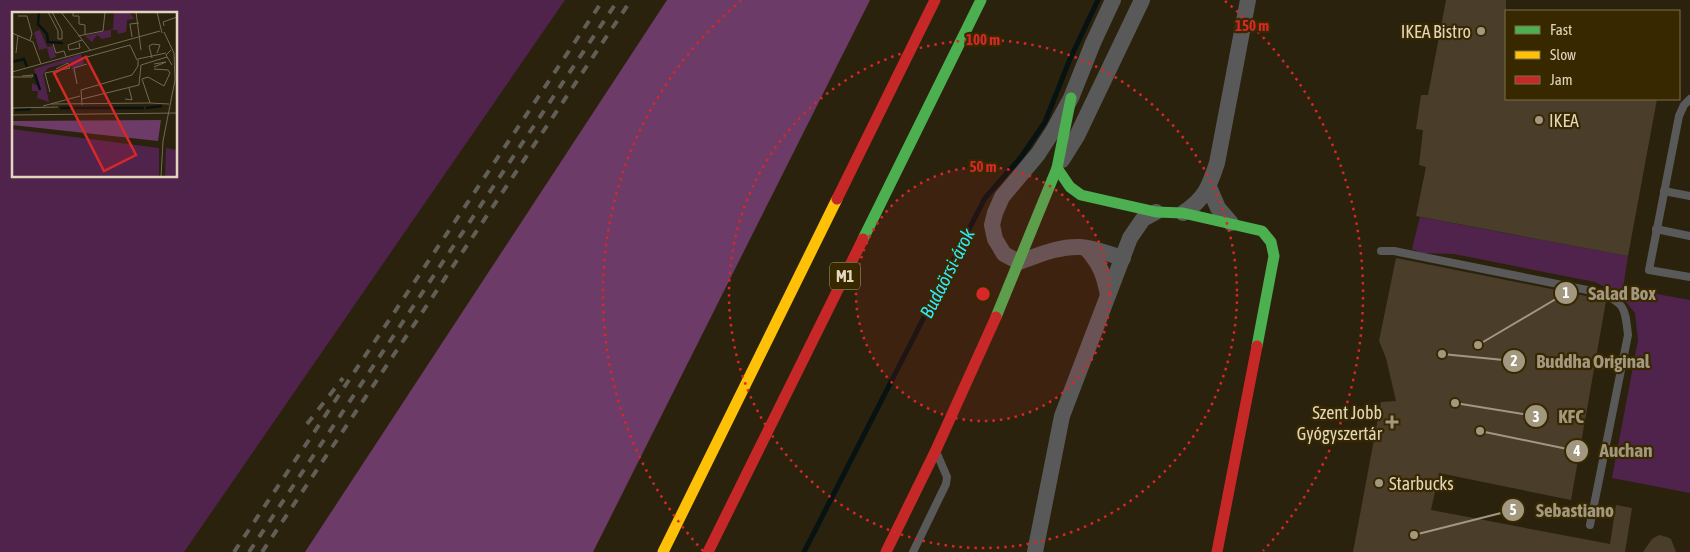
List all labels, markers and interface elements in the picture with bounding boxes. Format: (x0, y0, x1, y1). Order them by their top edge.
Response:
legend (1505, 10, 1680, 100)
inset map (12, 12, 178, 178)
text: 150 m (1235, 17, 1269, 34)
place label: IKEA Bistro (1401, 21, 1471, 42)
text: Fast (1550, 21, 1572, 38)
marker: IKEA Bistro (1475, 25, 1487, 37)
text: 100 m (966, 31, 1000, 48)
text: Slow (1550, 46, 1576, 63)
text: Jam (1550, 71, 1573, 88)
place label: IKEA (1549, 110, 1579, 131)
marker: IKEA (1533, 114, 1545, 126)
text: 50 m (970, 158, 997, 175)
water label: Budaörsi-árok (915, 224, 979, 321)
road number: M1 (830, 262, 860, 290)
callout: Salad Box (1553, 276, 1666, 310)
text: Salad Box (1588, 282, 1656, 304)
text: 1 (1562, 284, 1570, 301)
centre of rings (974, 285, 992, 303)
callout: Buddha Original (1501, 344, 1660, 378)
text: Buddha Original (1536, 350, 1651, 372)
text: 2 (1510, 352, 1518, 369)
callout: KFC (1523, 399, 1594, 433)
place label: Szent Jobb Gyógyszertár (1297, 402, 1383, 444)
text: KFC (1558, 405, 1584, 427)
text: 3 (1532, 408, 1540, 425)
marker: Szent Jobb Gyógyszertár (1386, 416, 1398, 428)
callout: Auchan (1565, 434, 1663, 468)
text: Auchan (1599, 439, 1652, 461)
text: 4 (1572, 442, 1581, 459)
place label: Starbucks (1389, 473, 1454, 494)
marker: Starbucks (1373, 477, 1385, 489)
callout: Sebastiano (1501, 493, 1624, 527)
text: Sebastiano (1536, 499, 1614, 521)
text: 5 (1509, 501, 1517, 518)

